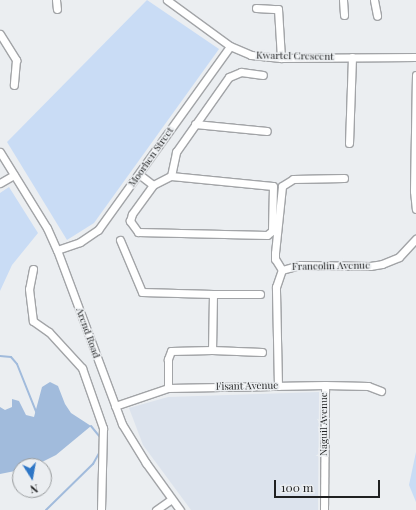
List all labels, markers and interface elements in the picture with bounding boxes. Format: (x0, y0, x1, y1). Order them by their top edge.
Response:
street label: Kwartel Crescent (256, 49, 334, 63)
street label: Moorhen Street (126, 125, 176, 189)
street label: Francolin Avenue (292, 259, 370, 273)
street label: Arend Road (73, 306, 103, 360)
street label: Fisant Avenue (215, 379, 279, 393)
street label: Naguil Avenue (318, 392, 330, 456)
north arrow (12, 458, 52, 498)
scale bar (276, 472, 382, 498)
text: 100 m (281, 479, 313, 495)
text: N (29, 481, 40, 497)

